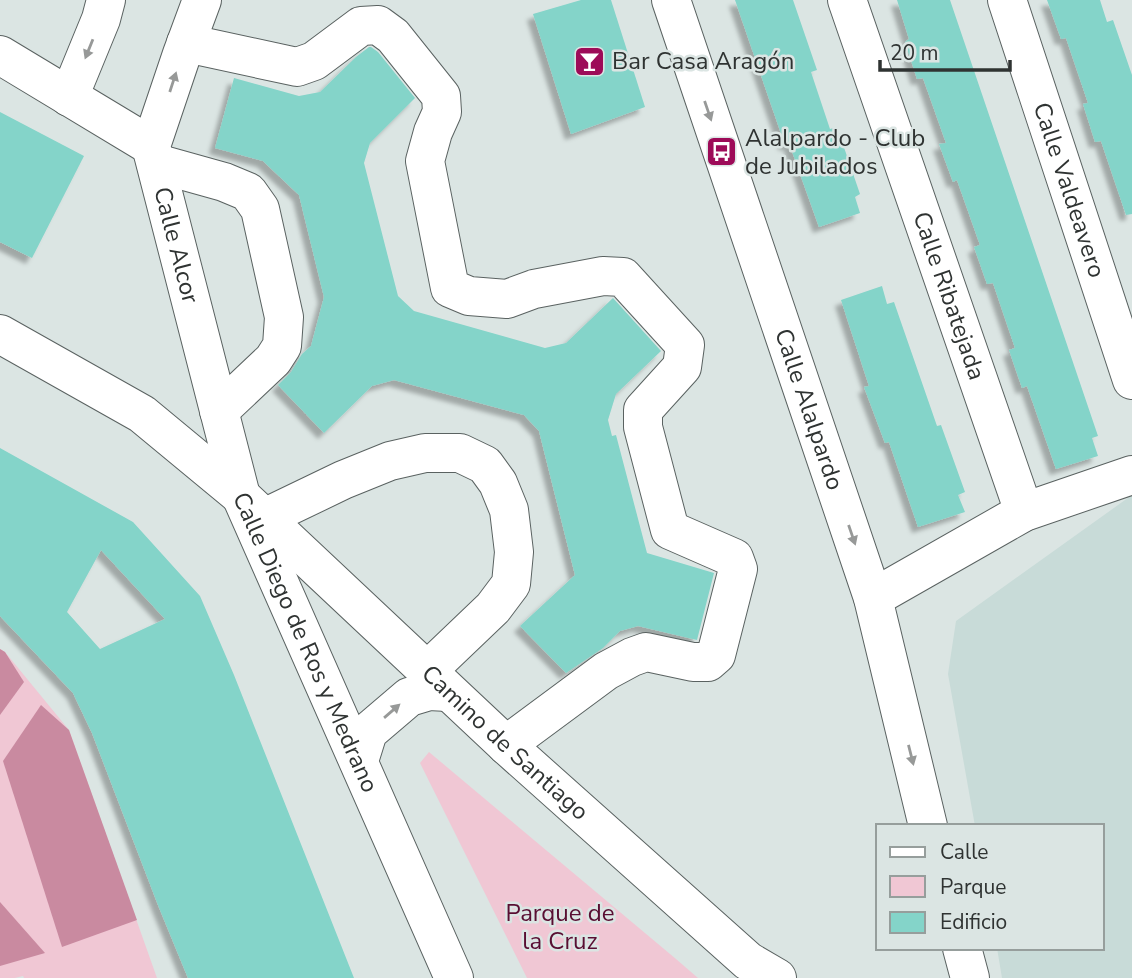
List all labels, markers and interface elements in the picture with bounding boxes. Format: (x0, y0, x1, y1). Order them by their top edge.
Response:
scale bar (880, 28, 1010, 72)
one-way arrow (83, 39, 94, 60)
text: 20 m (890, 39, 939, 67)
bar icon: Bar Casa Aragón (572, 44, 606, 78)
place label: Bar Casa Aragón (612, 45, 794, 77)
one-way arrow (168, 71, 179, 92)
street label: Calle Valdeavero (1026, 98, 1113, 282)
one-way arrow (703, 101, 714, 122)
place label: Alalpardo - Club de Jubilados (745, 122, 925, 182)
bus stop icon: Alalpardo - Club de Jubilados (705, 135, 739, 169)
street label: Calle Alcor (146, 184, 207, 307)
street label: Calle Ribatejada (905, 207, 993, 384)
street label: Calle Alalpardo (767, 324, 851, 494)
street label: Calle Diego de Ros y Medrano (225, 487, 386, 797)
one-way arrow (847, 525, 858, 546)
street label: Camino de Santiago (415, 658, 596, 827)
one-way arrow (383, 703, 401, 719)
one-way arrow (906, 744, 917, 766)
legend (876, 824, 1104, 950)
text: Calle (940, 838, 988, 866)
text: Parque (940, 873, 1007, 901)
park label: Parque de la Cruz (506, 897, 614, 957)
text: Edificio (940, 908, 1007, 936)

